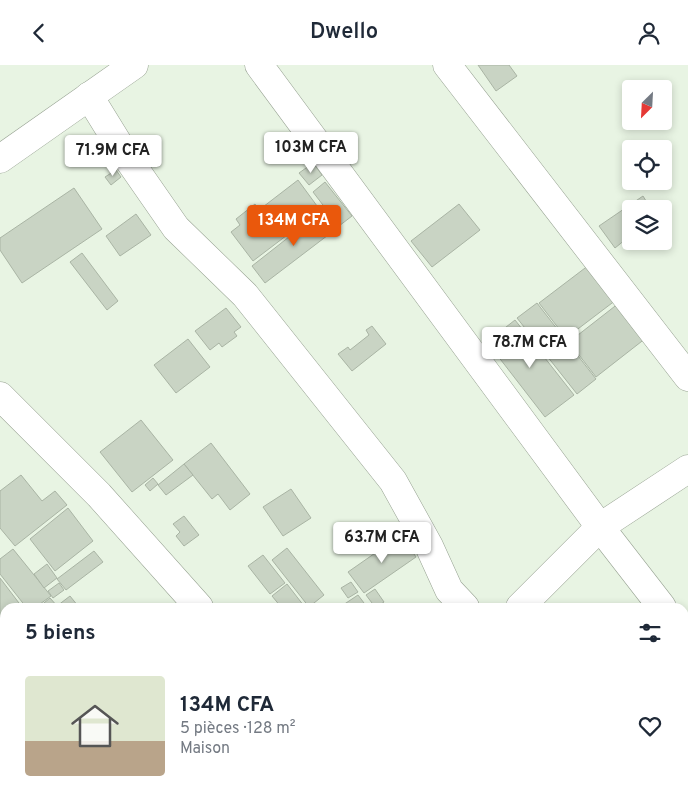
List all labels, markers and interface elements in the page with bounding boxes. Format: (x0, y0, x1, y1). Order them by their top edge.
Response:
icon: back (25, 19, 53, 47)
text: Dwello (310, 19, 378, 46)
icon: person (635, 19, 663, 47)
north arrow (622, 80, 672, 130)
map controls (622, 80, 672, 250)
pin: 103M CFA (259, 131, 363, 174)
pin: 71.9M CFA (56, 135, 170, 177)
text: 103M CFA (275, 138, 347, 158)
button: locate (622, 140, 672, 190)
text: 71.9M CFA (76, 141, 150, 161)
button: layers (622, 200, 672, 250)
pin: 134M CFA (242, 205, 346, 247)
text: 134M CFA (258, 211, 330, 231)
pin: 78.7M CFA (473, 327, 587, 369)
text: 78.7M CFA (493, 333, 567, 353)
pin: 63.7M CFA (325, 521, 439, 564)
text: 63.7M CFA (344, 528, 420, 548)
icon: filters (636, 619, 664, 647)
text: 5 biens (25, 620, 96, 647)
text: 134M CFA (180, 692, 274, 719)
icon: home (65, 696, 125, 756)
icon: heart (636, 712, 664, 740)
text: 5 pièces · 128 m² (180, 719, 296, 739)
text: Maison (180, 739, 230, 759)

